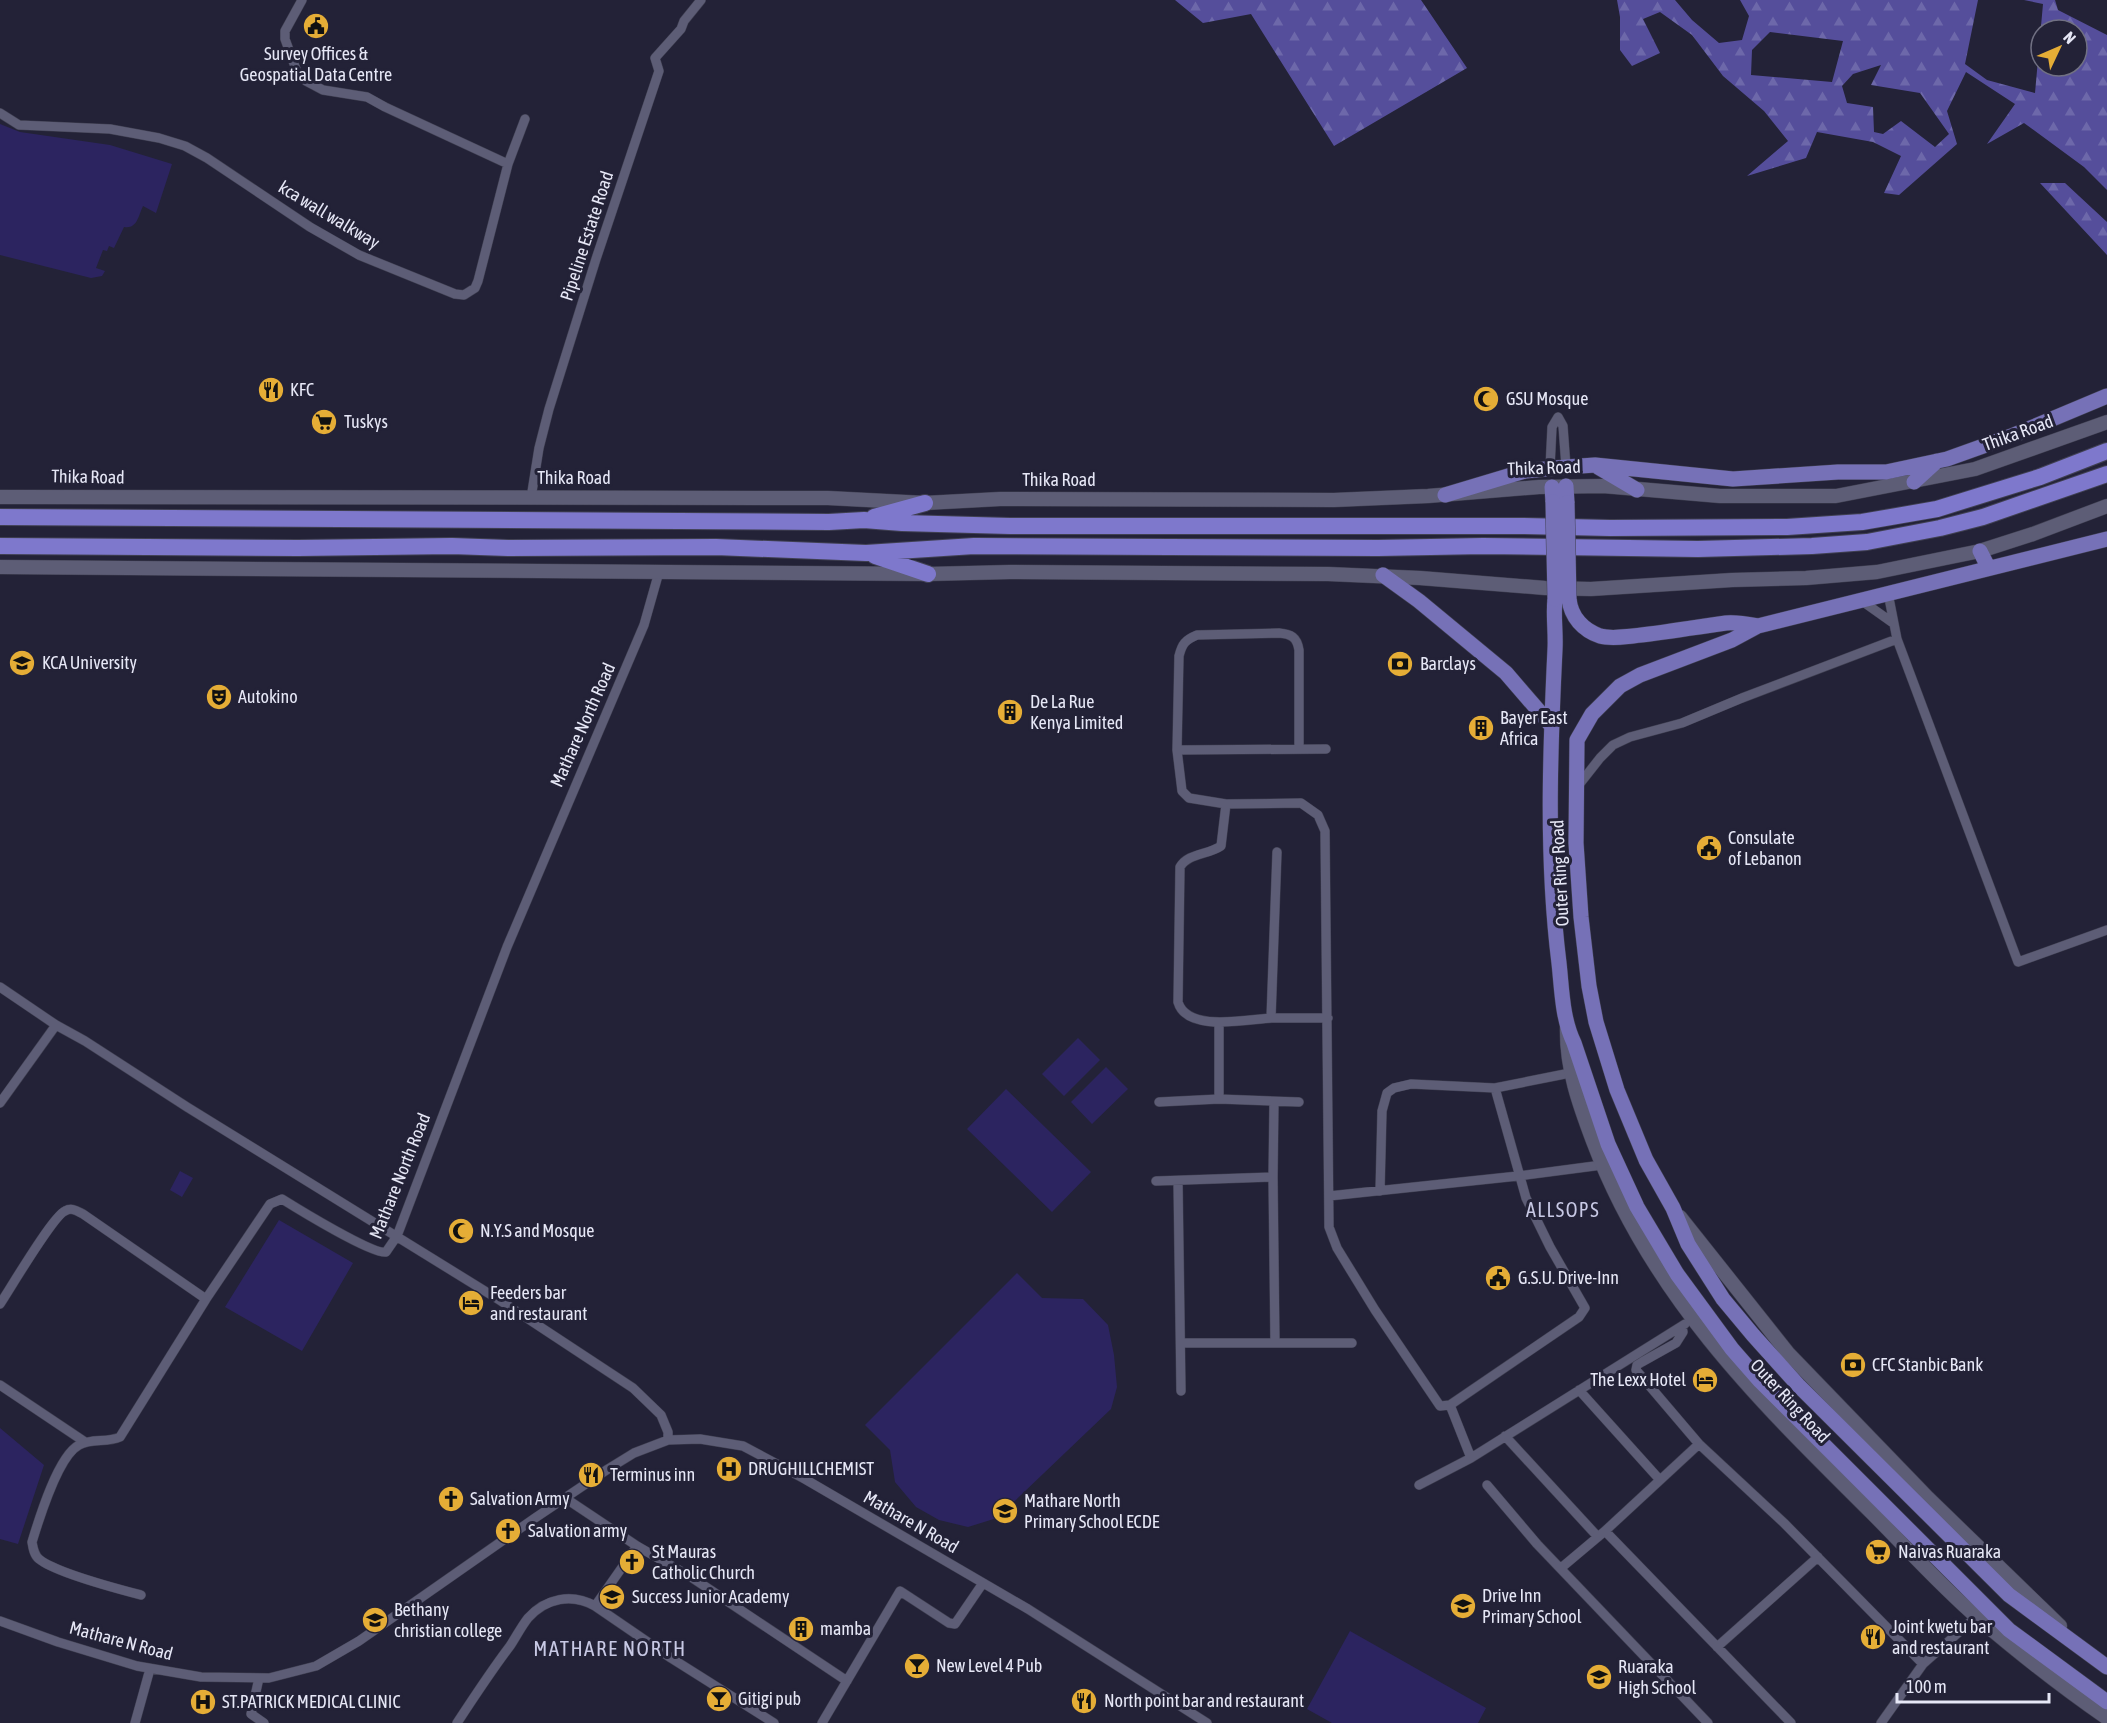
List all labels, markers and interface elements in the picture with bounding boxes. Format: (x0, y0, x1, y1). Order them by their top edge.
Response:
public building icon: Survey Offices & Geospatial Data Centre (301, 11, 331, 41)
north arrow (2029, 18, 2089, 78)
text: N (2060, 28, 2080, 47)
place label: Survey Offices & Geospatial Data Centre (240, 43, 392, 85)
street label: Pipeline Estate Road (556, 168, 617, 303)
street label: kca wall walkway (275, 176, 384, 253)
restaurant icon: KFC (256, 375, 286, 405)
place label: KFC (290, 379, 314, 400)
mosque icon: GSU Mosque (1471, 384, 1501, 414)
place label: GSU Mosque (1506, 388, 1588, 409)
supermarket icon: Tuskys (309, 407, 339, 437)
street label: Thika Road (1980, 410, 2056, 455)
place label: Tuskys (344, 411, 388, 432)
street label: Thika Road (1507, 456, 1581, 479)
street label: Thika Road (51, 465, 125, 488)
street label: Thika Road (537, 467, 611, 488)
street label: Thika Road (1022, 469, 1096, 490)
school or university icon: KCA University (7, 648, 37, 678)
bank icon: Barclays (1385, 649, 1415, 679)
place label: KCA University (42, 652, 137, 673)
place label: Barclays (1420, 653, 1476, 674)
street label: Mathare North Road (546, 659, 619, 790)
theatre icon: Autokino (204, 682, 234, 712)
place label: Autokino (238, 686, 298, 707)
place label: De La Rue Kenya Limited (1030, 691, 1123, 733)
building icon: De La Rue Kenya Limited (995, 697, 1025, 727)
place label: Bayer East Africa (1500, 707, 1568, 749)
building icon: Bayer East Africa (1466, 713, 1496, 743)
street label: Outer Ring Road (1546, 819, 1573, 927)
place label: Consulate of Lebanon (1728, 827, 1802, 869)
public building icon: Consulate of Lebanon (1694, 833, 1724, 863)
street label: Mathare North Road (365, 1110, 434, 1242)
district label: ALLSOPS (1526, 1198, 1600, 1221)
mosque icon: N.Y.S and Mosque (446, 1216, 476, 1246)
place label: N.Y.S and Mosque (480, 1220, 595, 1241)
public building icon: G.S.U. Drive-Inn (1483, 1263, 1513, 1293)
place label: G.S.U. Drive-Inn (1518, 1267, 1619, 1288)
place label: Feeders bar and restaurant (490, 1282, 587, 1324)
hotel icon: Feeders bar and restaurant (456, 1288, 486, 1318)
bank icon: CFC Stanbic Bank (1838, 1350, 1868, 1380)
place label: CFC Stanbic Bank (1872, 1354, 1983, 1375)
street label: Outer Ring Road (1746, 1355, 1834, 1447)
hotel icon: The Lexx Hotel (1690, 1365, 1720, 1395)
place label: The Lexx Hotel (1590, 1369, 1686, 1390)
hospital icon: DRUGHILLCHEMIST (714, 1454, 744, 1484)
place label: DRUGHILLCHEMIST (748, 1458, 874, 1479)
restaurant icon: Terminus inn (576, 1460, 606, 1490)
place label: Terminus inn (610, 1464, 695, 1485)
church icon: Salvation Army (436, 1484, 466, 1514)
street label: Mathare N Road (860, 1486, 962, 1557)
place label: Salvation Army (470, 1488, 570, 1509)
place label: Mathare North Primary School ECDE (1024, 1490, 1160, 1532)
school or university icon: Mathare North Primary School ECDE (990, 1496, 1020, 1526)
church icon: Salvation army (493, 1516, 523, 1546)
place label: Salvation army (528, 1520, 627, 1541)
supermarket icon: Naivas Ruaraka (1863, 1537, 1893, 1567)
place label: St Mauras Catholic Church (652, 1541, 755, 1583)
place label: Naivas Ruaraka (1898, 1541, 2001, 1562)
church icon: St Mauras Catholic Church (617, 1547, 647, 1577)
school or university icon: Success Junior Academy (597, 1582, 627, 1612)
place label: Drive Inn Primary School (1482, 1585, 1582, 1627)
place label: Success Junior Academy (632, 1586, 789, 1607)
school or university icon: Drive Inn Primary School (1448, 1591, 1478, 1621)
place label: Bethany christian college (394, 1599, 502, 1641)
school or university icon: Bethany christian college (360, 1605, 390, 1635)
building icon: mamba (786, 1614, 816, 1644)
place label: Joint kwetu bar and restaurant (1892, 1616, 1993, 1658)
street label: Mathare N Road (67, 1617, 175, 1664)
place label: mamba (820, 1618, 871, 1639)
restaurant icon: Joint kwetu bar and restaurant (1858, 1622, 1888, 1652)
district label: MATHARE NORTH (533, 1636, 687, 1660)
bar icon: New Level 4 Pub (902, 1651, 932, 1681)
place label: New Level 4 Pub (936, 1655, 1042, 1676)
place label: Ruaraka High School (1618, 1656, 1696, 1698)
school or university icon: Ruaraka High School (1584, 1662, 1614, 1692)
scale bar (1897, 1666, 2048, 1704)
text: 100 m (1906, 1676, 1947, 1697)
bar icon: Gitigi pub (704, 1684, 734, 1714)
restaurant icon: North point bar and restaurant (1069, 1686, 1099, 1716)
hospital icon: ST.PATRICK MEDICAL CLINIC (188, 1687, 218, 1717)
place label: Gitigi pub (738, 1688, 801, 1709)
place label: North point bar and restaurant (1104, 1690, 1304, 1711)
place label: ST.PATRICK MEDICAL CLINIC (222, 1691, 401, 1712)

